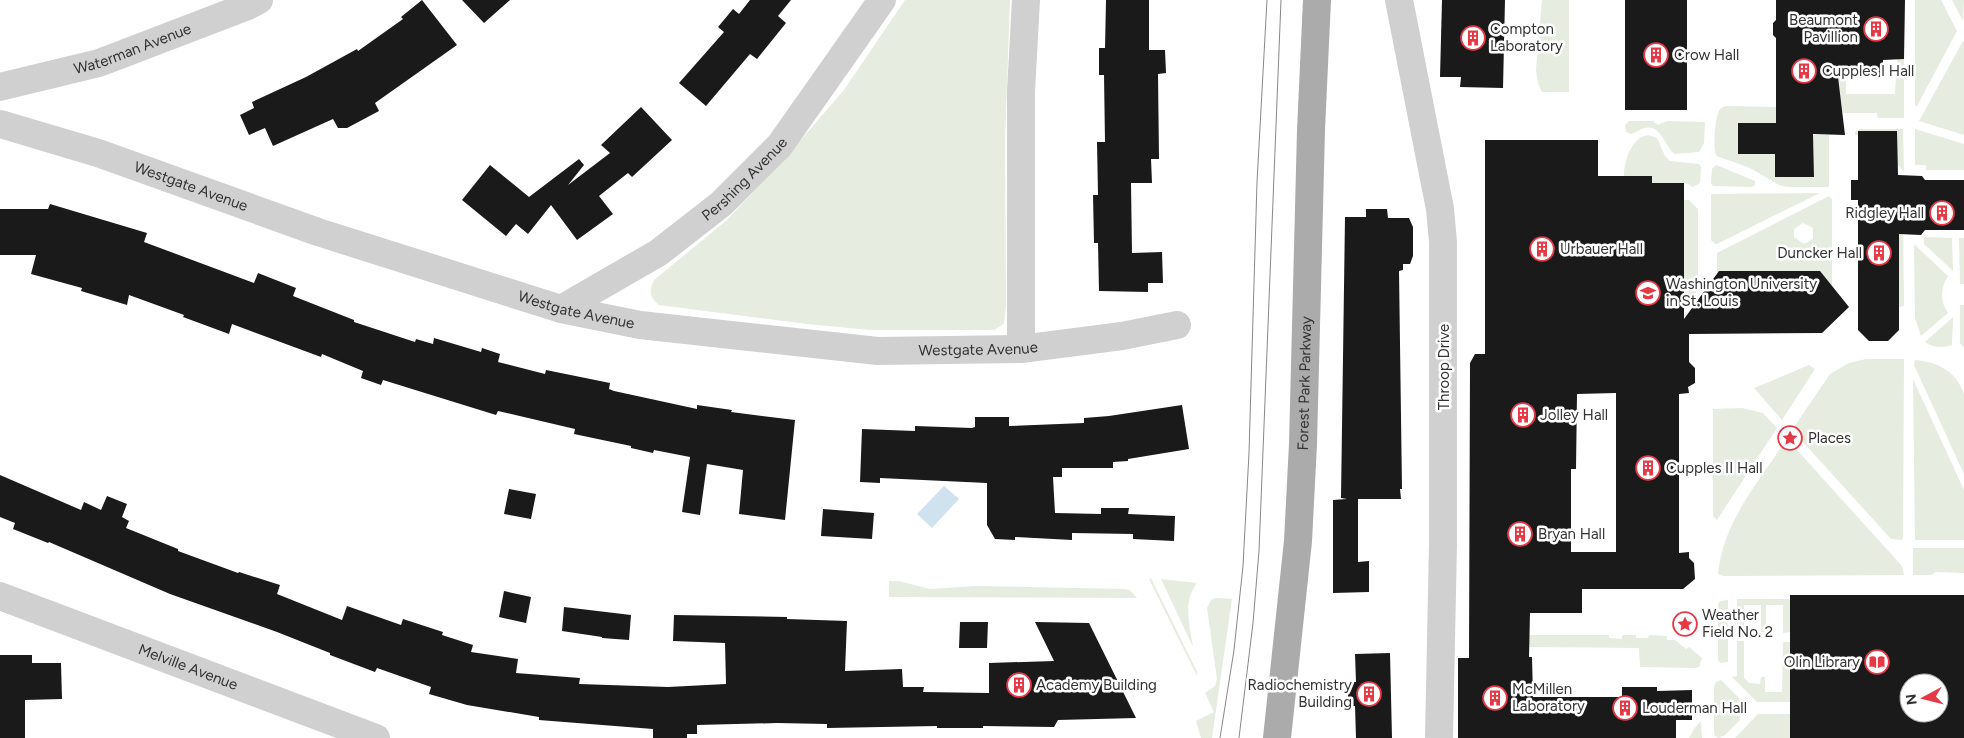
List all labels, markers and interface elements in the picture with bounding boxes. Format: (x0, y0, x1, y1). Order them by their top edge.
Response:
place label: Beaumont Pavillion (1789, 11, 1858, 46)
building icon: Beaumont Pavillion (1863, 16, 1889, 42)
street label: Waterman Avenue (72, 20, 194, 78)
place label: Compton Laboratory (1490, 20, 1563, 55)
building icon: Compton Laboratory (1460, 25, 1486, 51)
building icon: Crow Hall (1643, 42, 1669, 68)
place label: Crow Hall (1674, 46, 1739, 64)
building icon: Cupples I Hall (1791, 58, 1817, 84)
place label: Cupples I Hall (1822, 62, 1914, 80)
street label: Pershing Avenue (698, 134, 791, 225)
street label: Westgate Avenue (132, 158, 250, 215)
building icon: Ridgley Hall (1929, 200, 1955, 226)
place label: Ridgley Hall (1845, 204, 1924, 222)
building icon: Urbauer Hall (1529, 236, 1555, 262)
place label: Urbauer Hall (1560, 240, 1643, 258)
building icon: Duncker Hall (1866, 240, 1892, 266)
place label: Duncker Hall (1777, 244, 1862, 262)
place label: Washington University in St. Louis (1666, 275, 1817, 310)
school or university icon: Washington University in St. Louis (1635, 280, 1661, 306)
street label: Westgate Avenue (516, 287, 636, 333)
street label: Forest Park Parkway (1294, 316, 1315, 451)
street label: Throop Drive (1435, 324, 1453, 410)
street label: Westgate Avenue (918, 338, 1039, 359)
building icon: Jolley Hall (1510, 402, 1536, 428)
place label: Jolley Hall (1540, 406, 1608, 424)
place icon: Places (1777, 425, 1803, 451)
place label: Places (1808, 429, 1851, 447)
building icon: Cupples II Hall (1635, 455, 1661, 481)
place label: Cupples II Hall (1666, 459, 1762, 477)
building icon: Bryan Hall (1507, 521, 1533, 547)
place label: Bryan Hall (1538, 525, 1605, 543)
place label: Weather Field No. 2 (1702, 606, 1773, 641)
place icon: Weather Field No. 2 (1672, 611, 1698, 637)
street label: Melville Avenue (136, 640, 240, 694)
library icon: Olin Library (1864, 649, 1890, 675)
place label: Olin Library (1784, 653, 1860, 671)
building icon: Academy Building (1006, 672, 1032, 698)
north arrow (1899, 673, 1949, 723)
place label: Academy Building (1036, 676, 1157, 694)
place label: Radiochemistry Building (1247, 676, 1352, 711)
place label: McMillen Laboratory (1512, 680, 1585, 715)
building icon: Radiochemistry Building (1356, 681, 1382, 707)
building icon: McMillen Laboratory (1482, 685, 1508, 711)
text: N (1902, 693, 1921, 706)
building icon: Louderman Hall (1612, 695, 1638, 721)
place label: Louderman Hall (1642, 699, 1747, 717)

